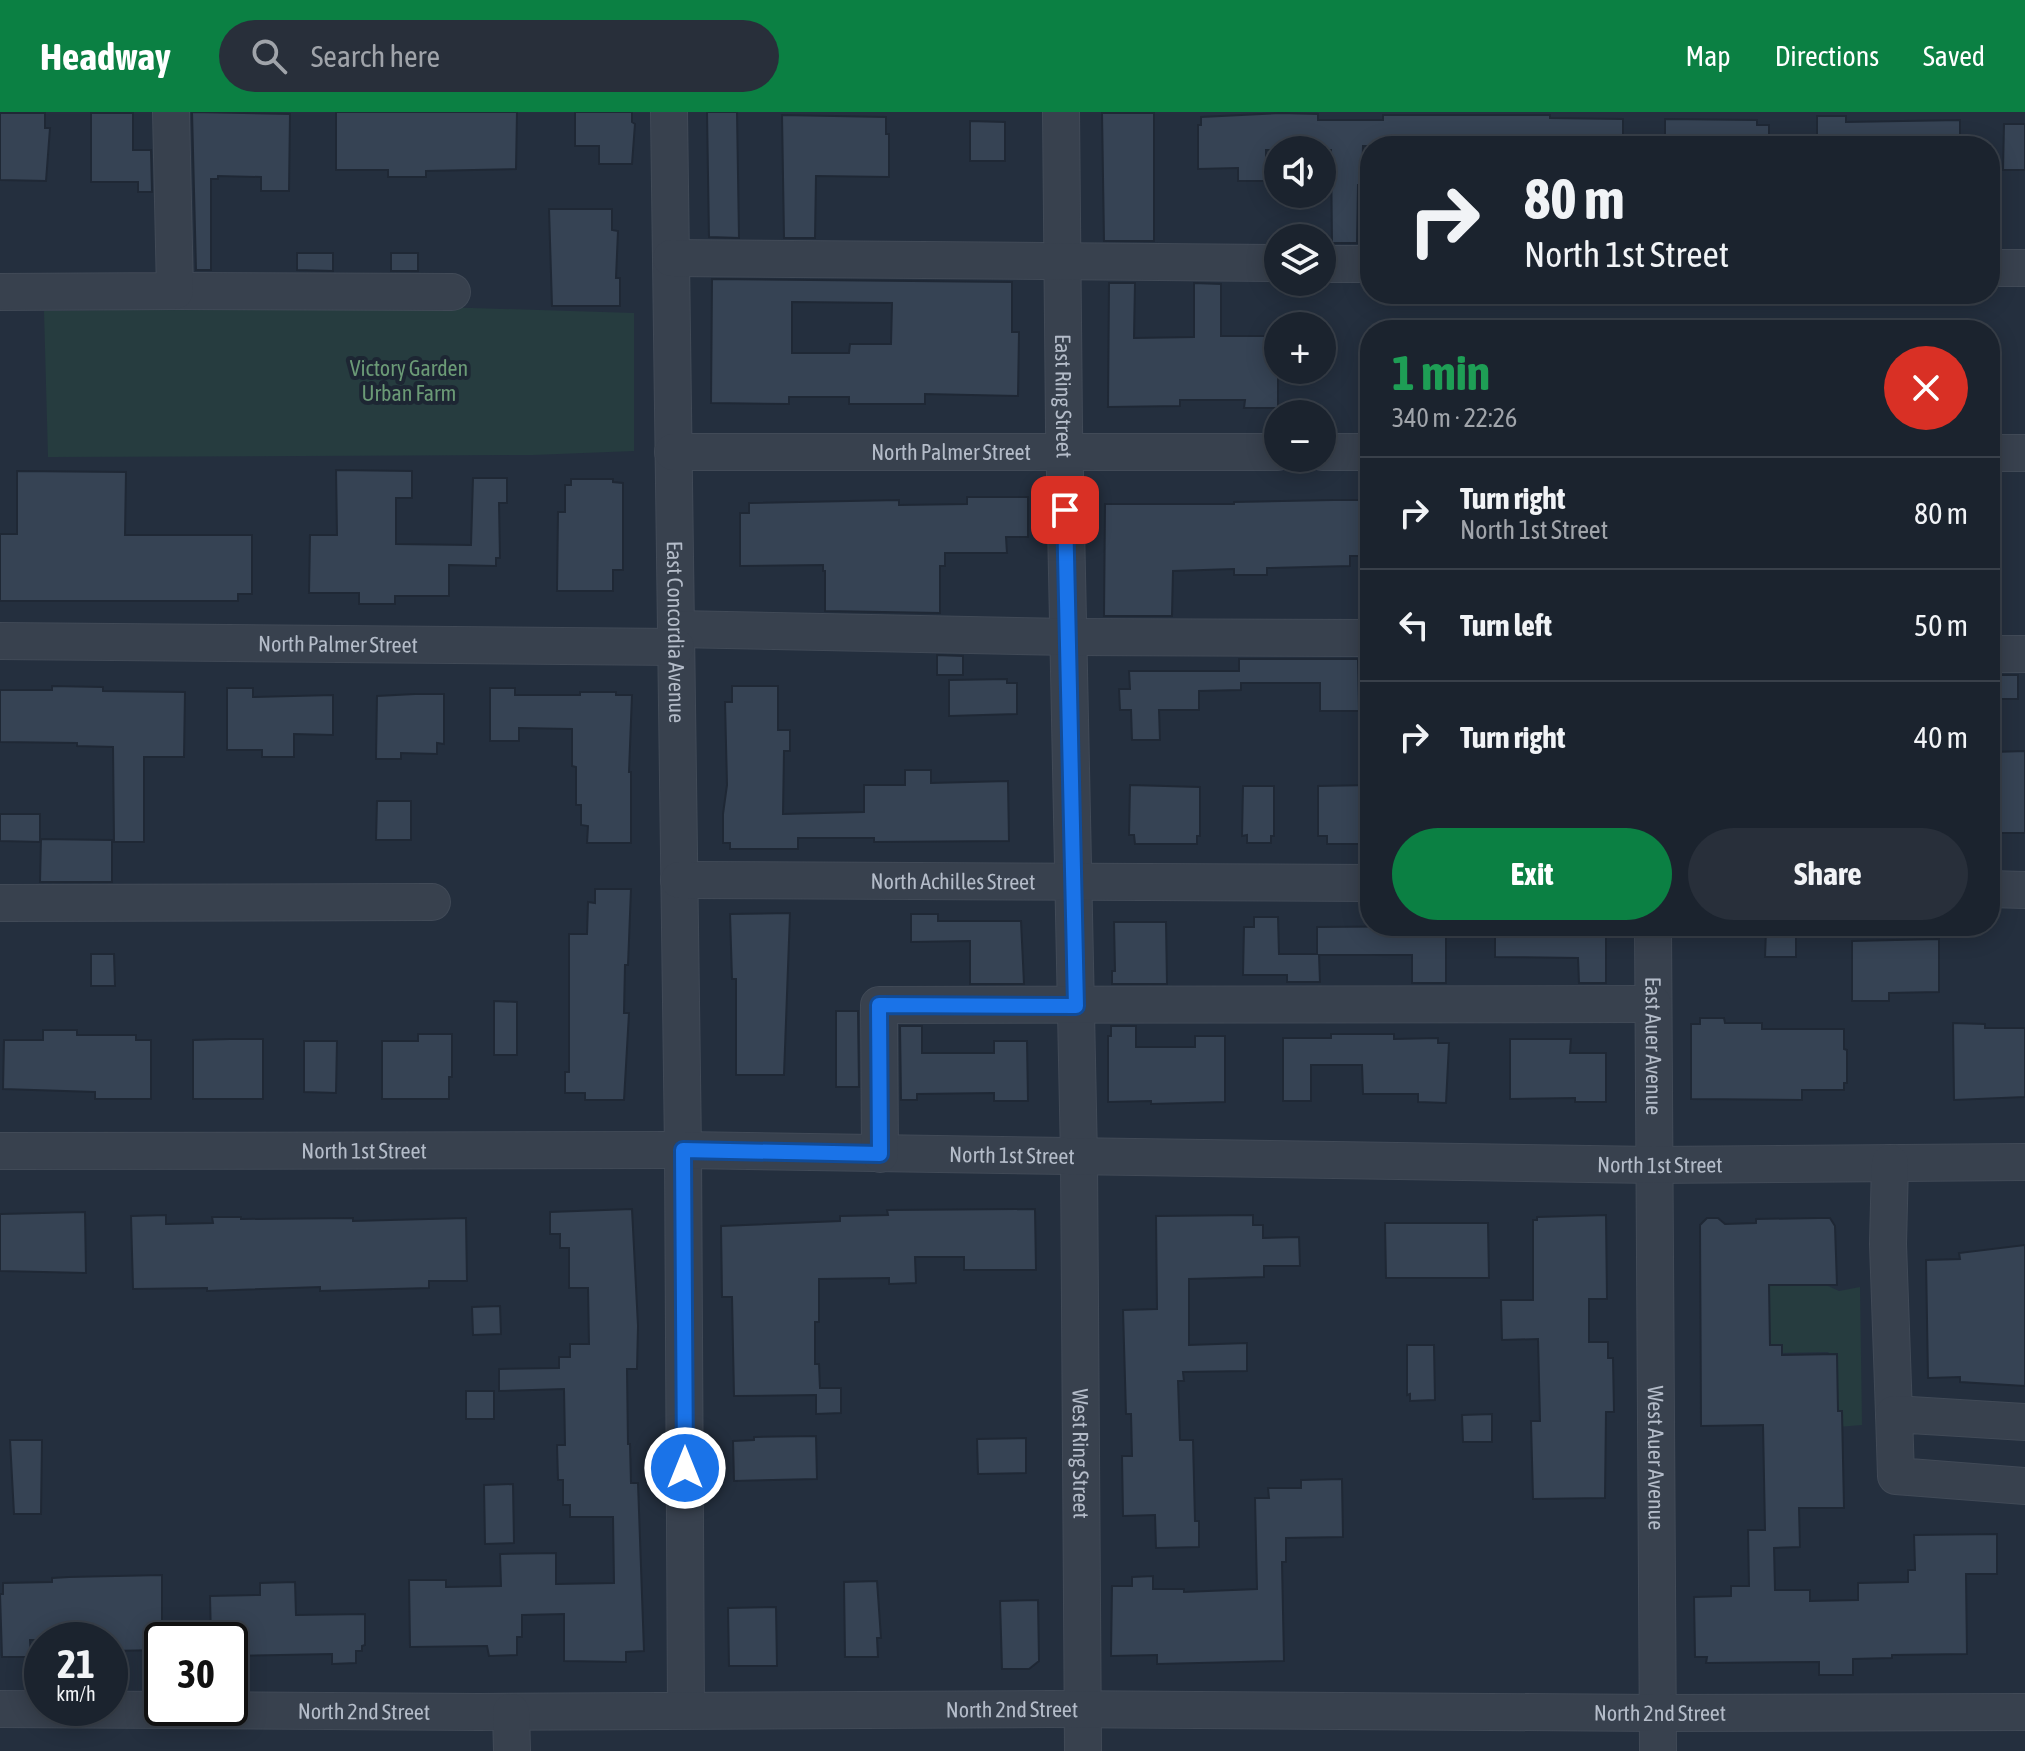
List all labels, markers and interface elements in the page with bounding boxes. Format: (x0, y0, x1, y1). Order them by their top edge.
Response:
search box (219, 20, 779, 92)
icon: search (247, 34, 291, 78)
text: Headway (40, 35, 171, 78)
text: Search here (311, 39, 440, 73)
text: Map (1686, 40, 1731, 72)
text: Directions (1775, 40, 1879, 72)
text: Saved (1923, 40, 1985, 72)
map controls (1264, 136, 1336, 472)
button: sound (1264, 136, 1336, 208)
text: 80 m (1524, 167, 1625, 231)
icon: right (1392, 168, 1496, 272)
button: layers (1264, 224, 1336, 296)
text: North 1st Street (1524, 233, 1729, 275)
button: + (1264, 312, 1336, 384)
street label: East Ring Street (1050, 334, 1078, 458)
text: 1 min (1392, 345, 1490, 400)
button: close (1884, 346, 1968, 430)
park label: Victory Garden Urban Farm (350, 355, 468, 406)
button: − (1264, 400, 1336, 472)
text: 340 m · 22:26 (1392, 403, 1517, 433)
street label: North Palmer Street (871, 439, 1031, 465)
pin (1031, 476, 1099, 544)
text: Turn right (1460, 481, 1566, 515)
icon: arrive (1043, 488, 1087, 532)
icon: right (1392, 491, 1436, 535)
text: 80 m (1914, 496, 1968, 530)
text: North 1st Street (1460, 515, 1608, 545)
street label: East Concordia Avenue (662, 541, 690, 723)
icon: left (1392, 603, 1436, 647)
text: Turn left (1460, 608, 1552, 642)
text: 50 m (1914, 608, 1968, 642)
street label: North Palmer Street (258, 630, 418, 658)
icon: right (1392, 715, 1436, 759)
text: Turn right (1460, 720, 1566, 754)
text: 40 m (1914, 720, 1968, 754)
button: Exit (1392, 828, 1672, 920)
button: Share (1688, 828, 1968, 920)
street label: North Achilles Street (870, 868, 1035, 895)
street label: East Auer Avenue (1640, 977, 1667, 1115)
street label: North 1st Street (301, 1137, 427, 1164)
street label: North 1st Street (949, 1141, 1075, 1169)
street label: North 1st Street (1597, 1151, 1723, 1178)
street label: West Auer Avenue (1643, 1386, 1670, 1530)
street label: West Ring Street (1068, 1389, 1094, 1519)
position arrow (643, 1426, 727, 1510)
speed limit sign: 30 (144, 1622, 248, 1726)
text: 21 (57, 1641, 95, 1686)
text: km/h (56, 1682, 96, 1705)
street label: North 2nd Street (946, 1696, 1078, 1723)
street label: North 2nd Street (298, 1698, 430, 1725)
street label: North 2nd Street (1594, 1700, 1726, 1726)

